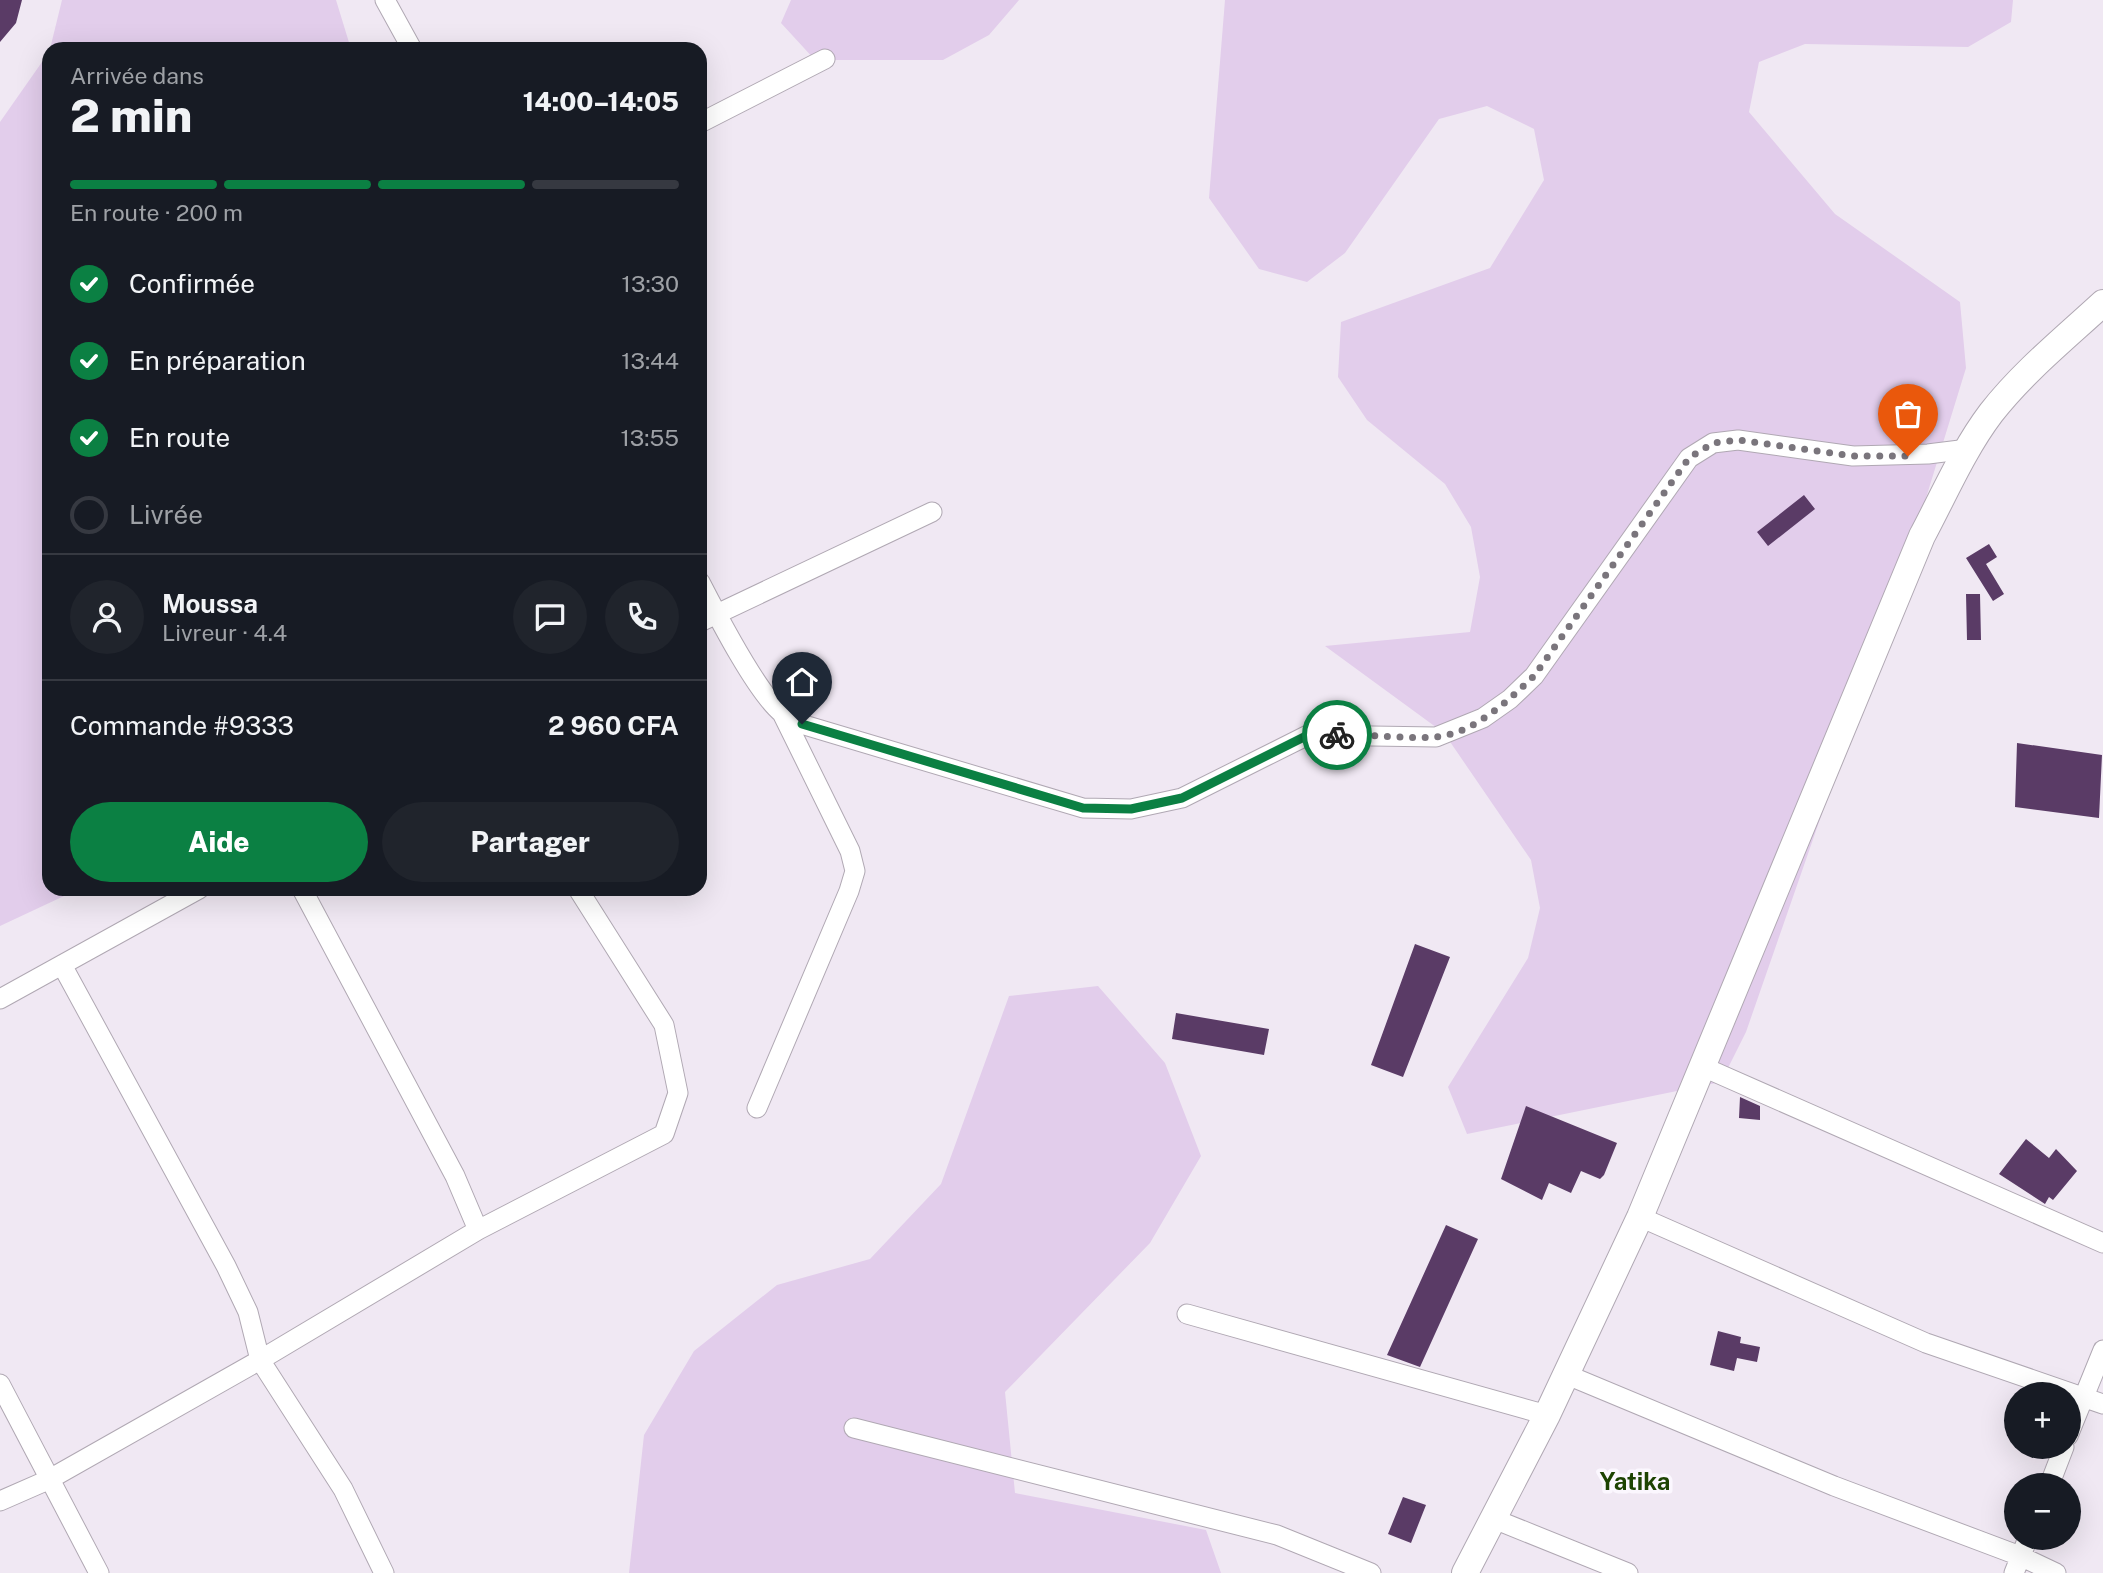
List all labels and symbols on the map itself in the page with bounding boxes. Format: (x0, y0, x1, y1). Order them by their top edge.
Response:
pin (1878, 384, 1938, 456)
pin (772, 652, 832, 724)
courier (1302, 700, 1372, 770)
district label: Yatika (1600, 1467, 1670, 1495)

